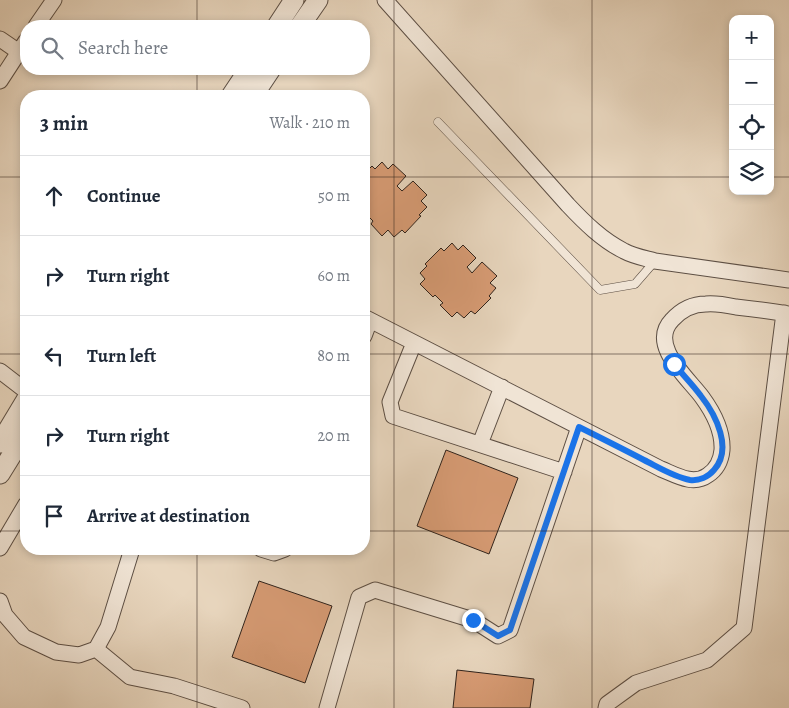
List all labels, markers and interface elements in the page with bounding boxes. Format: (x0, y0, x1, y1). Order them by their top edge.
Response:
map controls (729, 15, 774, 195)
button: + (729, 15, 774, 60)
search box (20, 20, 370, 75)
icon: search (38, 34, 66, 62)
text: Search here (78, 35, 168, 61)
button: − (729, 60, 774, 105)
button: locate (729, 105, 774, 150)
text: 3 min (40, 109, 88, 137)
text: Walk · 210 m (269, 112, 350, 134)
button: layers (729, 150, 774, 195)
icon: ahead (40, 182, 68, 210)
text: Continue (87, 183, 161, 209)
text: 50 m (318, 185, 350, 207)
icon: right (40, 262, 68, 290)
text: Turn right (87, 263, 169, 289)
text: 60 m (318, 265, 350, 287)
icon: left (40, 342, 68, 370)
text: Turn left (87, 343, 156, 369)
text: 80 m (317, 345, 350, 367)
route start (663, 353, 686, 376)
icon: right (40, 422, 68, 450)
text: Turn right (87, 423, 169, 449)
text: 20 m (317, 425, 350, 447)
icon: arrive (40, 502, 68, 530)
text: Arrive at destination (87, 503, 250, 529)
route end (462, 609, 485, 632)

